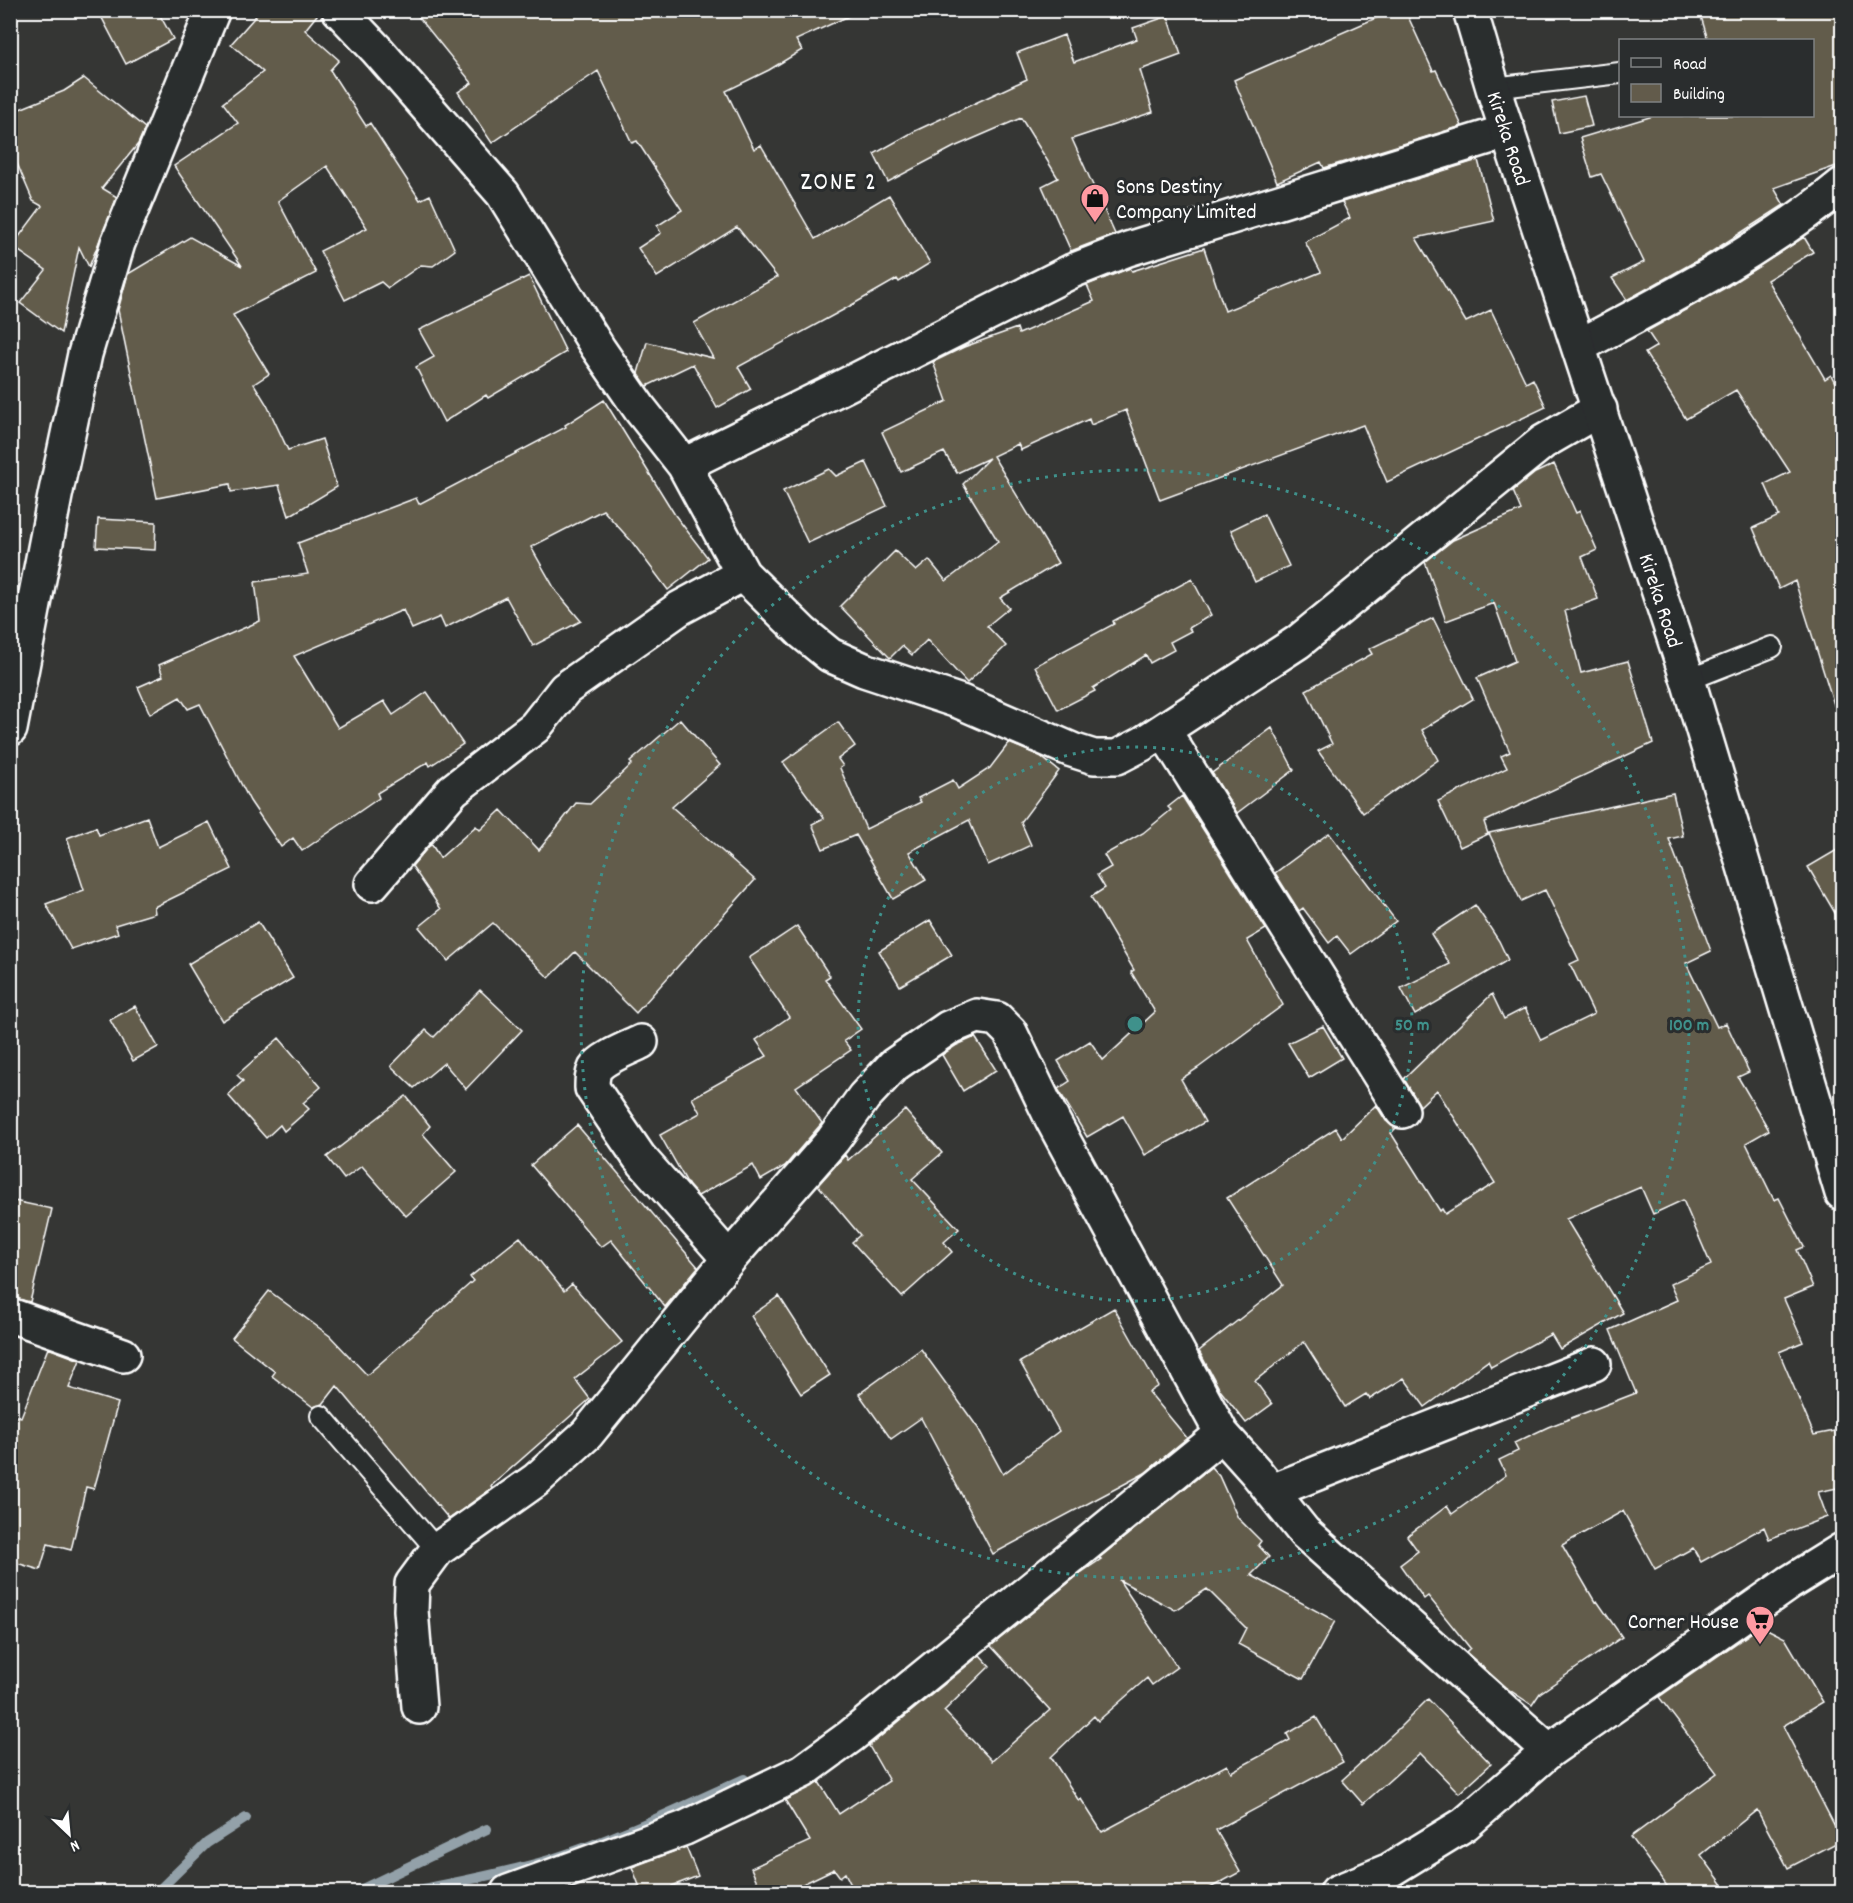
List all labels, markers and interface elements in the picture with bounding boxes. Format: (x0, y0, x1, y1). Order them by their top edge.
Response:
legend (1619, 39, 1814, 117)
text: Road (1673, 53, 1707, 78)
text: Building (1673, 83, 1725, 108)
street label: Kireka Road (1477, 88, 1536, 190)
district label: ZONE 2 (800, 165, 878, 202)
place label: Sons Destiny Company Limited (1116, 173, 1257, 229)
shop icon: Sons Destiny Company Limited (1079, 182, 1111, 224)
street label: Kireka Road (1629, 550, 1688, 652)
centre of rings (1125, 1014, 1145, 1034)
text: 50 m (1395, 1014, 1429, 1039)
text: 100 m (1669, 1014, 1709, 1039)
supermarket icon: Corner House (1744, 1604, 1776, 1646)
place label: Corner House (1628, 1608, 1739, 1639)
north arrow (39, 1804, 99, 1864)
text: N (66, 1833, 83, 1857)

